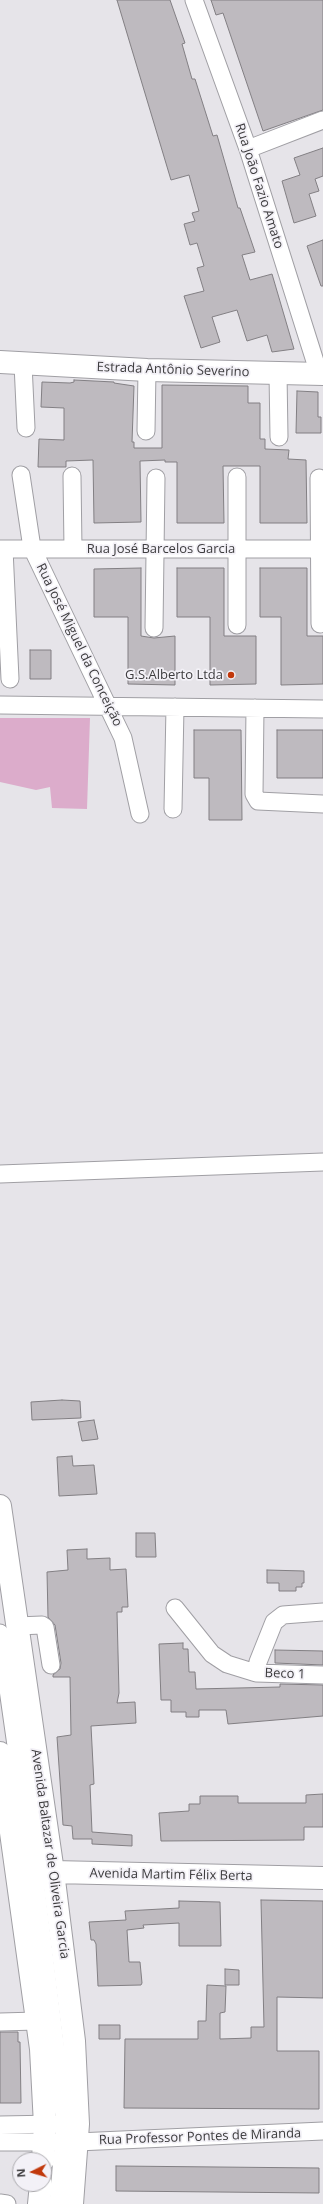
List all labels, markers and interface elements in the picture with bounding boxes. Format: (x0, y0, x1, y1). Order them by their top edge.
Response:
street label: Rua João Fazio Amato (231, 121, 287, 251)
street label: Estrada Antônio Severino (96, 360, 250, 380)
street label: Rua José Barcelos Garcia (87, 541, 235, 557)
street label: Rua José Miguel da Conceição (33, 561, 125, 729)
place label: G.S.Alberto Ltda (125, 667, 223, 683)
marker: G.S.Alberto Ltda (226, 670, 236, 680)
street label: Beco 1 (264, 1665, 306, 1683)
street label: Avenida Baltazar de Oliveira Garcia (28, 1748, 72, 1960)
street label: Avenida Martim Félix Berta (89, 1866, 253, 1884)
street label: Rua Professor Pontes de Miranda (99, 2126, 301, 2148)
north arrow (12, 2152, 52, 2192)
text: N (13, 2168, 28, 2178)

